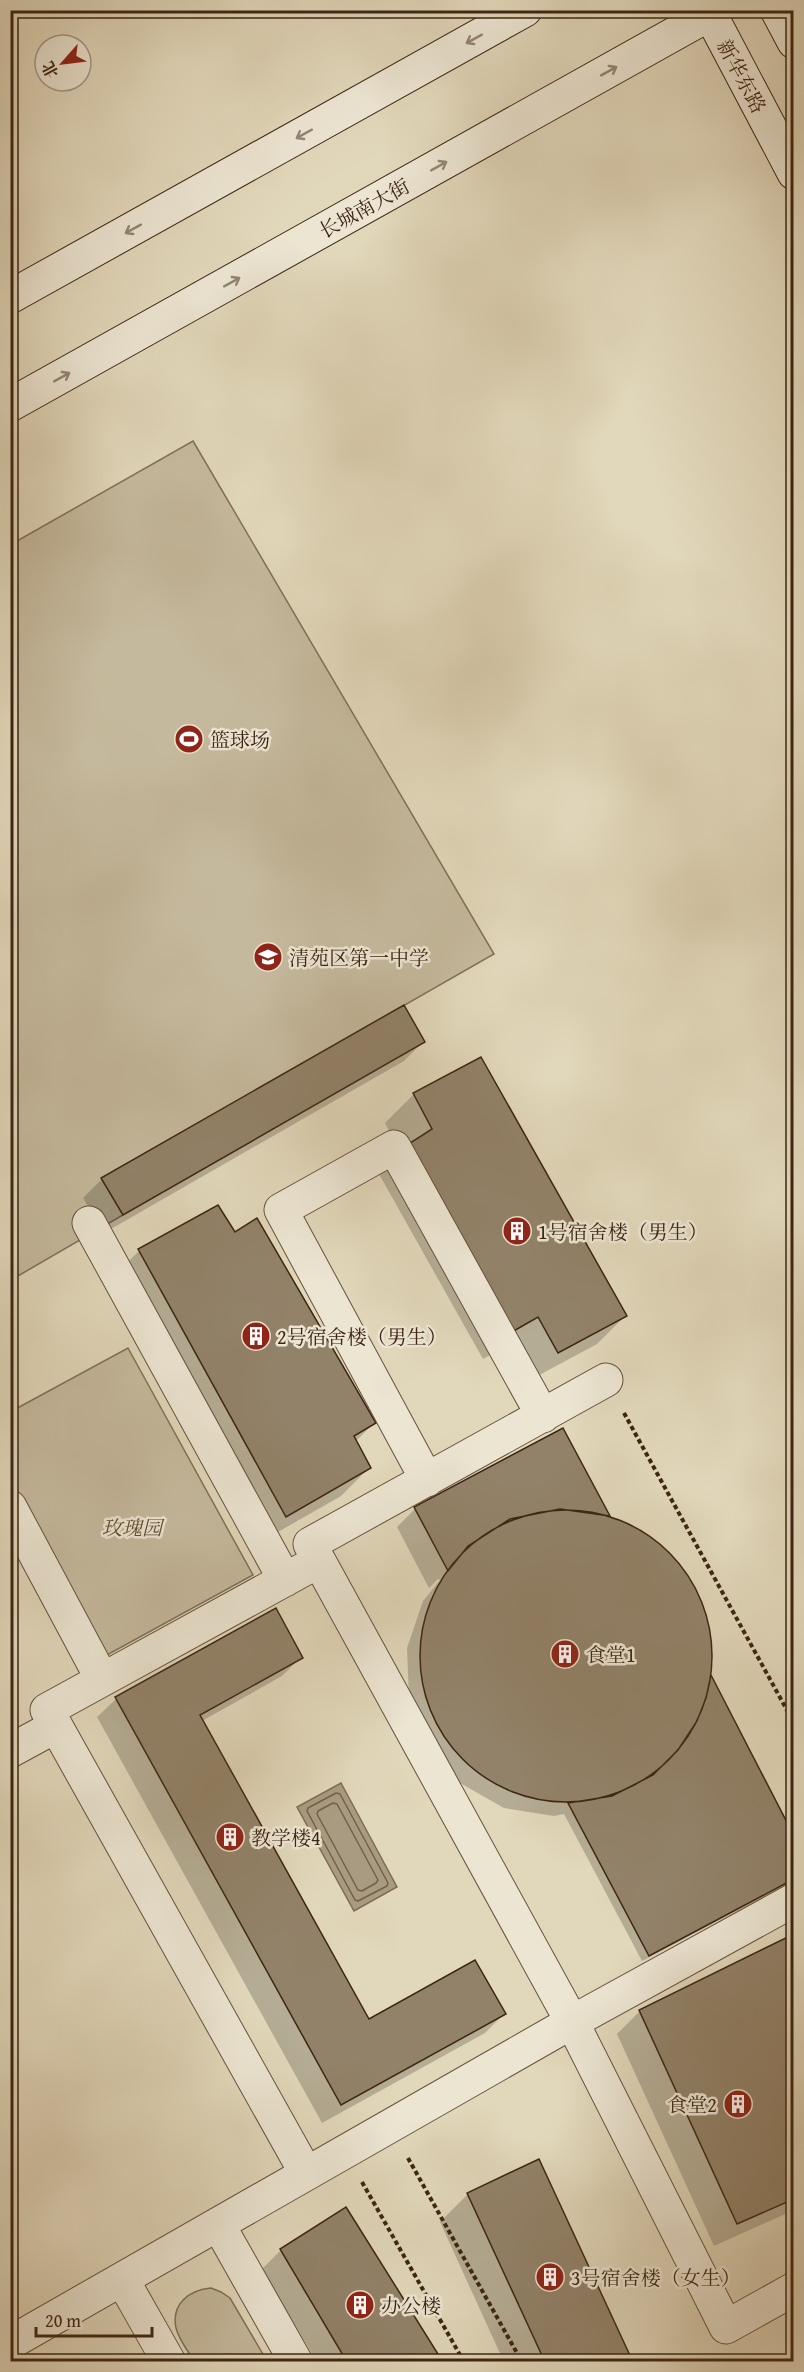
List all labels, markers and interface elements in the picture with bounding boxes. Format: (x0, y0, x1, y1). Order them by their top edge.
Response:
north arrow (33, 33, 93, 93)
one-way arrow (466, 33, 483, 45)
street label: 新华东路 (710, 34, 774, 118)
text: 北 (35, 57, 64, 83)
one-way arrow (600, 65, 617, 77)
one-way arrow (295, 129, 313, 140)
one-way arrow (429, 160, 447, 171)
street label: 长城南大街 (313, 171, 415, 245)
one-way arrow (125, 223, 142, 235)
one-way arrow (223, 276, 240, 288)
one-way arrow (52, 371, 70, 382)
sports icon: 篮球场 (173, 723, 205, 755)
place label: 篮球场 (210, 725, 270, 754)
school or university icon: 清苑区第一中学 (252, 941, 284, 973)
place label: 清苑区第一中学 (289, 943, 429, 972)
building icon: 1号宿舍楼（男生） (501, 1215, 533, 1247)
place label: 1号宿舍楼（男生） (538, 1217, 708, 1246)
building icon: 2号宿舍楼（男生） (240, 1320, 272, 1352)
place label: 2号宿舍楼（男生） (277, 1322, 447, 1351)
park label: 玫瑰园 (102, 1513, 165, 1542)
building icon: 食堂1 (549, 1638, 581, 1670)
place label: 食堂1 (586, 1640, 636, 1669)
building icon: 教学楼4 (214, 1821, 246, 1853)
place label: 教学楼4 (251, 1823, 321, 1852)
building icon: 食堂2 (722, 2088, 754, 2120)
place label: 食堂2 (667, 2090, 717, 2119)
building icon: 3号宿舍楼（女生） (534, 2261, 566, 2293)
place label: 3号宿舍楼（女生） (571, 2263, 741, 2292)
building icon: 办公楼 (344, 2289, 376, 2321)
place label: 办公楼 (381, 2291, 441, 2320)
scale bar (36, 2300, 152, 2338)
text: 20 m (45, 2307, 81, 2334)

